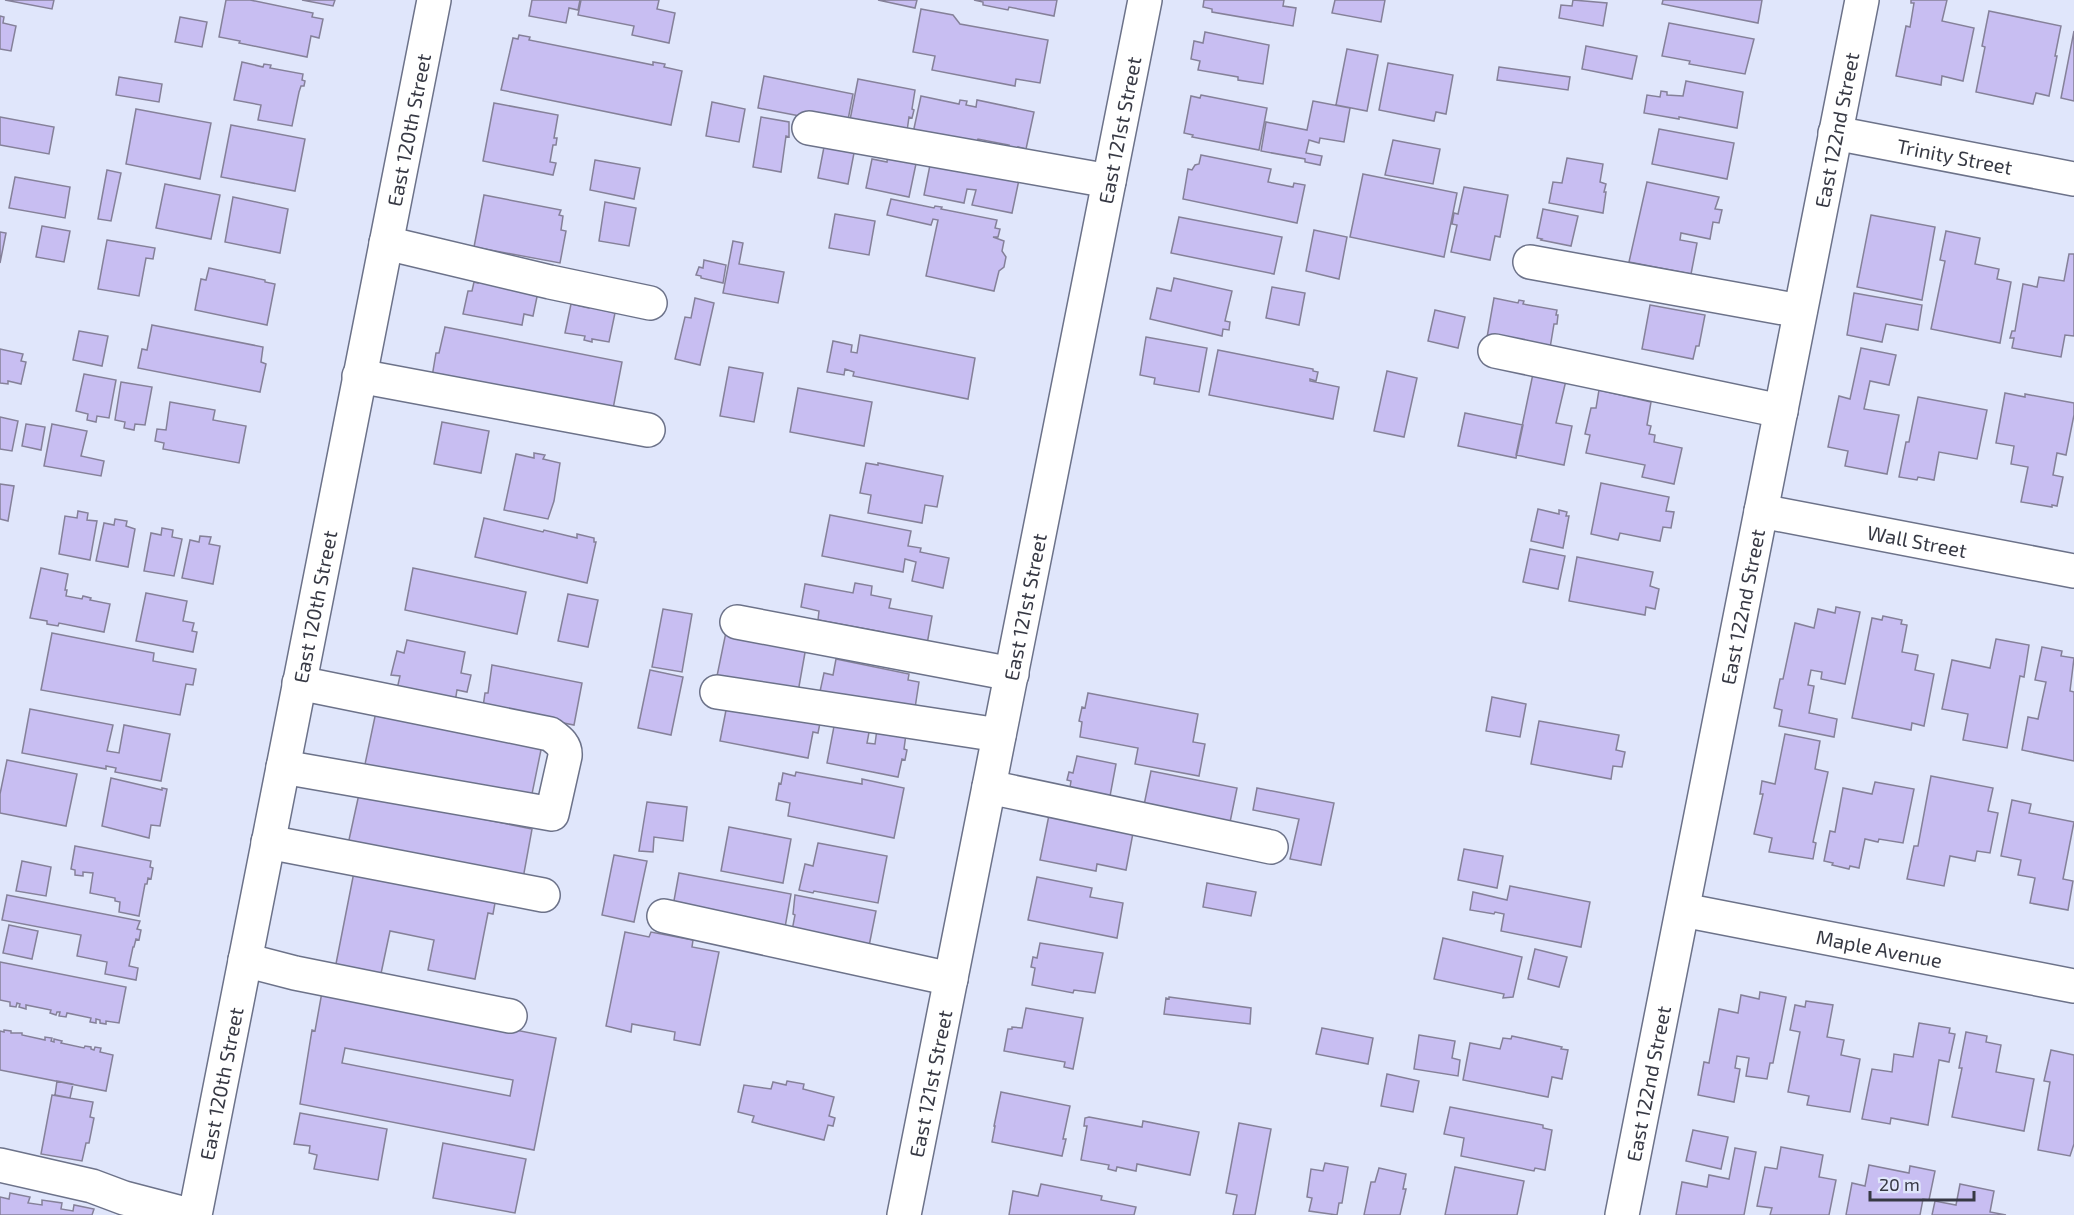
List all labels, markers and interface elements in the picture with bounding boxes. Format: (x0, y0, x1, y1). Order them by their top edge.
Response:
street label: East 122nd Street (1809, 50, 1863, 210)
street label: East 120th Street (382, 51, 435, 208)
street label: East 121st Street (1093, 54, 1146, 206)
street label: Trinity Street (1895, 133, 2015, 179)
street label: Wall Street (1865, 520, 1969, 562)
street label: East 122nd Street (1715, 527, 1769, 687)
street label: East 120th Street (288, 528, 341, 685)
street label: East 121st Street (998, 531, 1051, 683)
street label: Maple Avenue (1814, 924, 1944, 972)
street label: East 122nd Street (1621, 1003, 1675, 1163)
street label: East 120th Street (194, 1005, 248, 1162)
street label: East 121st Street (904, 1008, 956, 1159)
scale bar (1870, 1164, 1974, 1202)
text: 20 m (1879, 1173, 1920, 1195)

